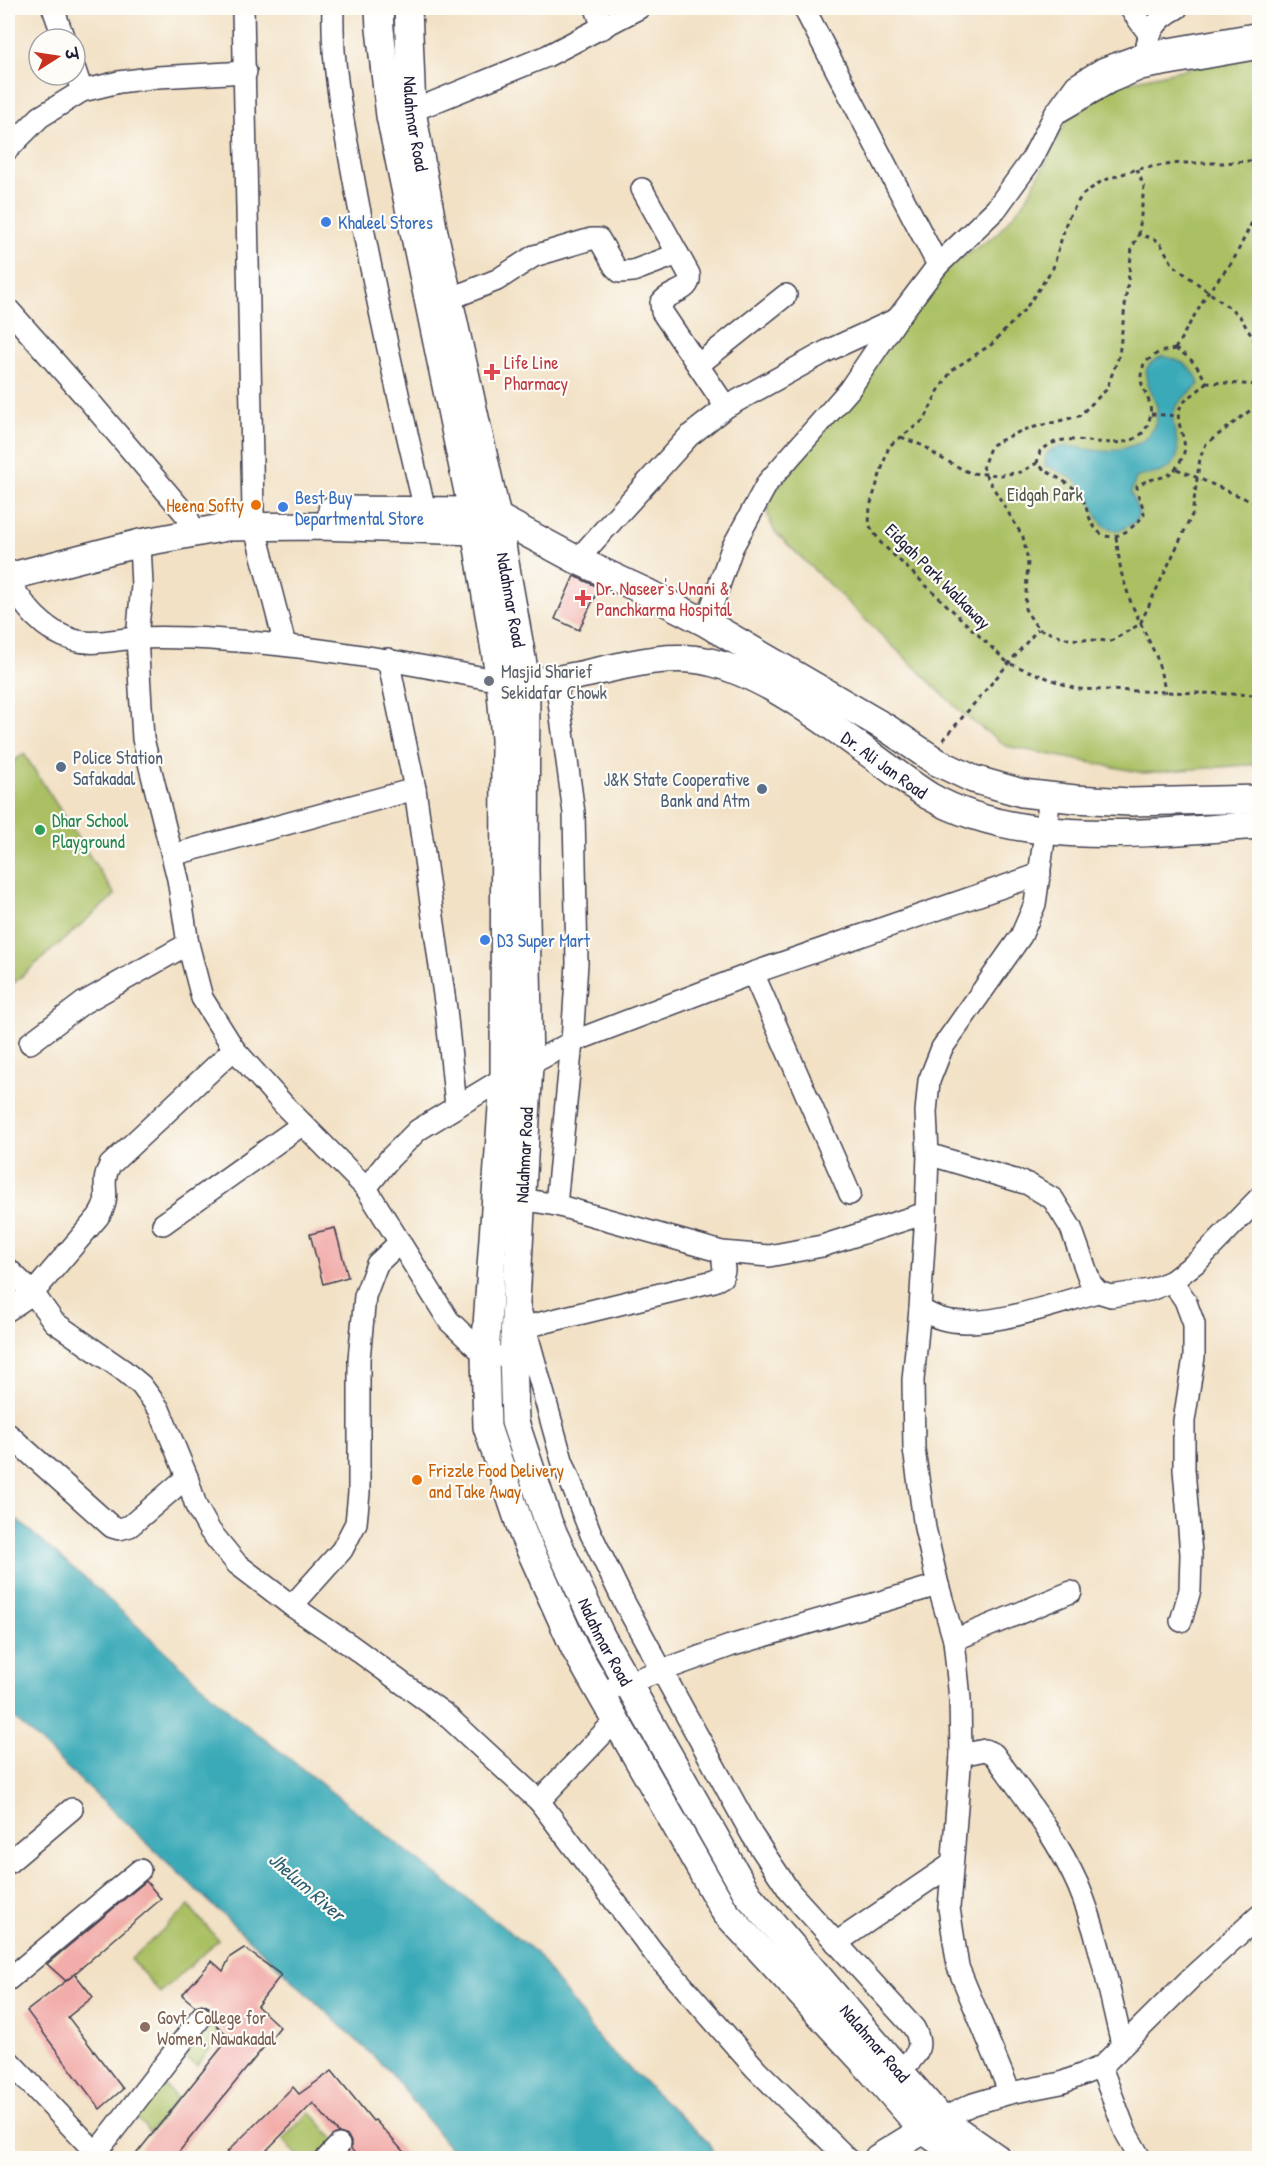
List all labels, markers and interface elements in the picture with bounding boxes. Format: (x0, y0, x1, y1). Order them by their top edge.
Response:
north arrow (27, 27, 87, 87)
text: उ (59, 44, 84, 63)
street label: Nalahmar Road (398, 75, 435, 173)
place label: Khaleel Stores (338, 210, 433, 235)
marker: Khaleel Stores (319, 215, 333, 229)
place label: Life Line Pharmacy (504, 350, 568, 396)
marker: Life Line Pharmacy (485, 365, 499, 379)
park label: Eidgah Park (1007, 482, 1083, 507)
place label: Best Buy Departmental Store (295, 485, 424, 531)
place label: Heena Softy (166, 493, 244, 518)
marker: Heena Softy (249, 498, 263, 512)
marker: Best Buy Departmental Store (276, 500, 290, 514)
street label: Eidgah Park Walkaway (879, 517, 997, 635)
street label: Nalahmar Road (491, 550, 532, 649)
place label: Dr. Naseer's Unani & Panchkarma Hospital (596, 576, 732, 622)
marker: Dr. Naseer's Unani & Panchkarma Hospital (574, 589, 592, 607)
place label: Masjid Sharief Sekidafar Chowk (501, 659, 608, 705)
marker: Masjid Sharief Sekidafar Chowk (482, 674, 496, 688)
street label: Dr. Ali Jan Road (837, 725, 933, 804)
place label: Police Station Safakadal (73, 745, 163, 791)
marker: Police Station Safakadal (54, 760, 68, 774)
place label: J&K State Cooperative Bank and Atm (603, 767, 750, 813)
marker: J&K State Cooperative Bank and Atm (755, 782, 769, 796)
place label: Dhar School Playground (52, 808, 129, 854)
marker: Dhar School Playground (33, 823, 47, 837)
place label: D3 Super Mart (497, 928, 591, 953)
marker: D3 Super Mart (478, 933, 492, 947)
street label: Nalahmar Road (509, 1106, 539, 1204)
place label: Frizzle Food Delivery and Take Away (428, 1458, 564, 1504)
marker: Frizzle Food Delivery and Take Away (410, 1473, 424, 1487)
street label: Nalahmar Road (572, 1594, 639, 1690)
water label: Jhelum River (263, 1845, 352, 1928)
street label: Nalahmar Road (835, 1998, 916, 2087)
place label: Govt. College for Women, Nawakadal (157, 2005, 276, 2051)
marker: Govt. College for Women, Nawakadal (138, 2020, 152, 2034)

